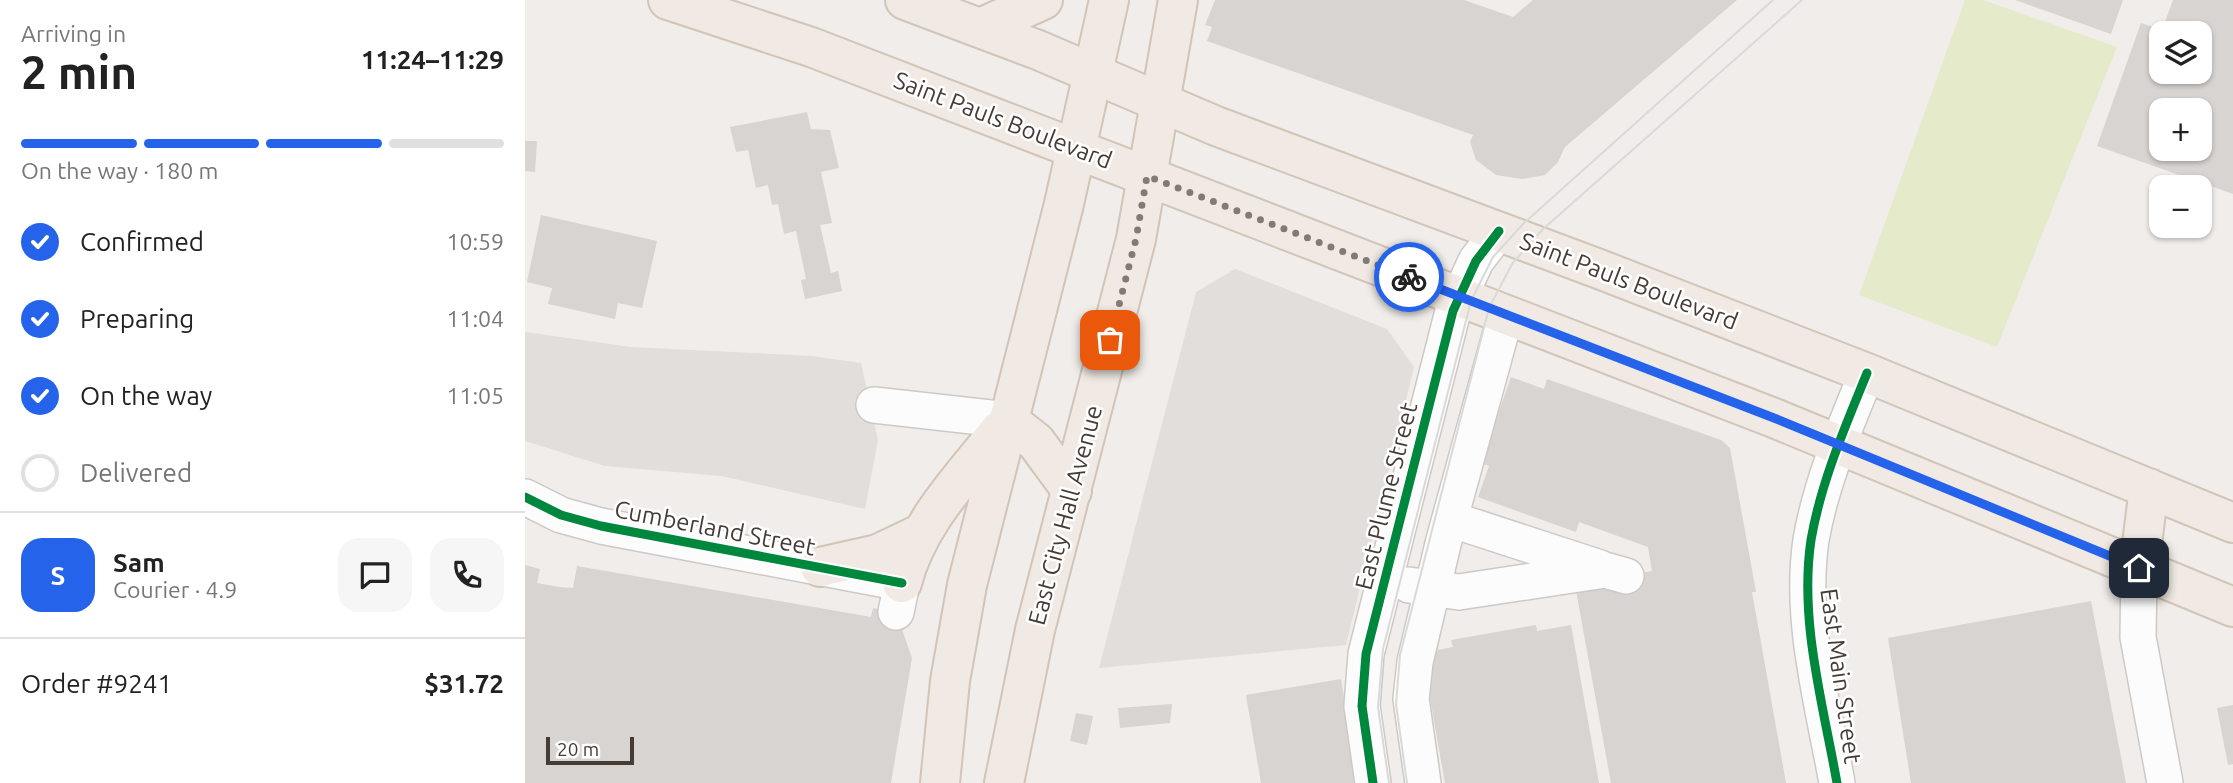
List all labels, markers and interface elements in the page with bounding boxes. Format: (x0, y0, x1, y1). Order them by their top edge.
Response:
text: Arriving in (21, 21, 126, 46)
map controls (2149, 21, 2212, 238)
button: layers (2149, 21, 2212, 84)
text: 11:24–11:29 (361, 45, 504, 74)
text: 2 min (21, 46, 137, 98)
street label: Saint Pauls Boulevard (890, 66, 1116, 174)
button: + (2149, 98, 2212, 161)
text: On the way · 180 m (21, 158, 218, 183)
button: − (2149, 175, 2212, 238)
icon: check (21, 223, 59, 261)
text: Confirmed (80, 227, 204, 256)
street label: Saint Pauls Boulevard (1516, 227, 1742, 335)
text: 10:59 (446, 229, 504, 254)
courier (1374, 242, 1444, 312)
icon: bike (1390, 258, 1428, 296)
icon: check (21, 300, 59, 338)
text: Preparing (80, 304, 194, 333)
text: 11:04 (446, 306, 504, 331)
pin (1080, 310, 1140, 370)
icon: bag (1091, 321, 1129, 359)
icon: check (21, 377, 59, 415)
text: On the way (80, 381, 212, 410)
text: 11:05 (446, 383, 504, 408)
street label: East Plume Street (1350, 399, 1422, 592)
street label: East City Hall Avenue (1023, 402, 1107, 628)
text: Delivered (80, 458, 192, 487)
street label: Cumberland Street (612, 495, 818, 561)
button: chat (338, 538, 412, 612)
button: phone (430, 538, 504, 612)
pin (2109, 538, 2169, 598)
text: Sam (113, 548, 165, 577)
icon: home (2120, 549, 2158, 587)
text: S (51, 561, 65, 590)
text: Courier · 4.9 (113, 577, 237, 602)
street label: East Main Street (1815, 587, 1867, 766)
text: Order #9241 (21, 669, 172, 698)
text: $31.72 (424, 669, 504, 698)
scale bar (546, 734, 633, 766)
text: 20 m (557, 738, 599, 760)

